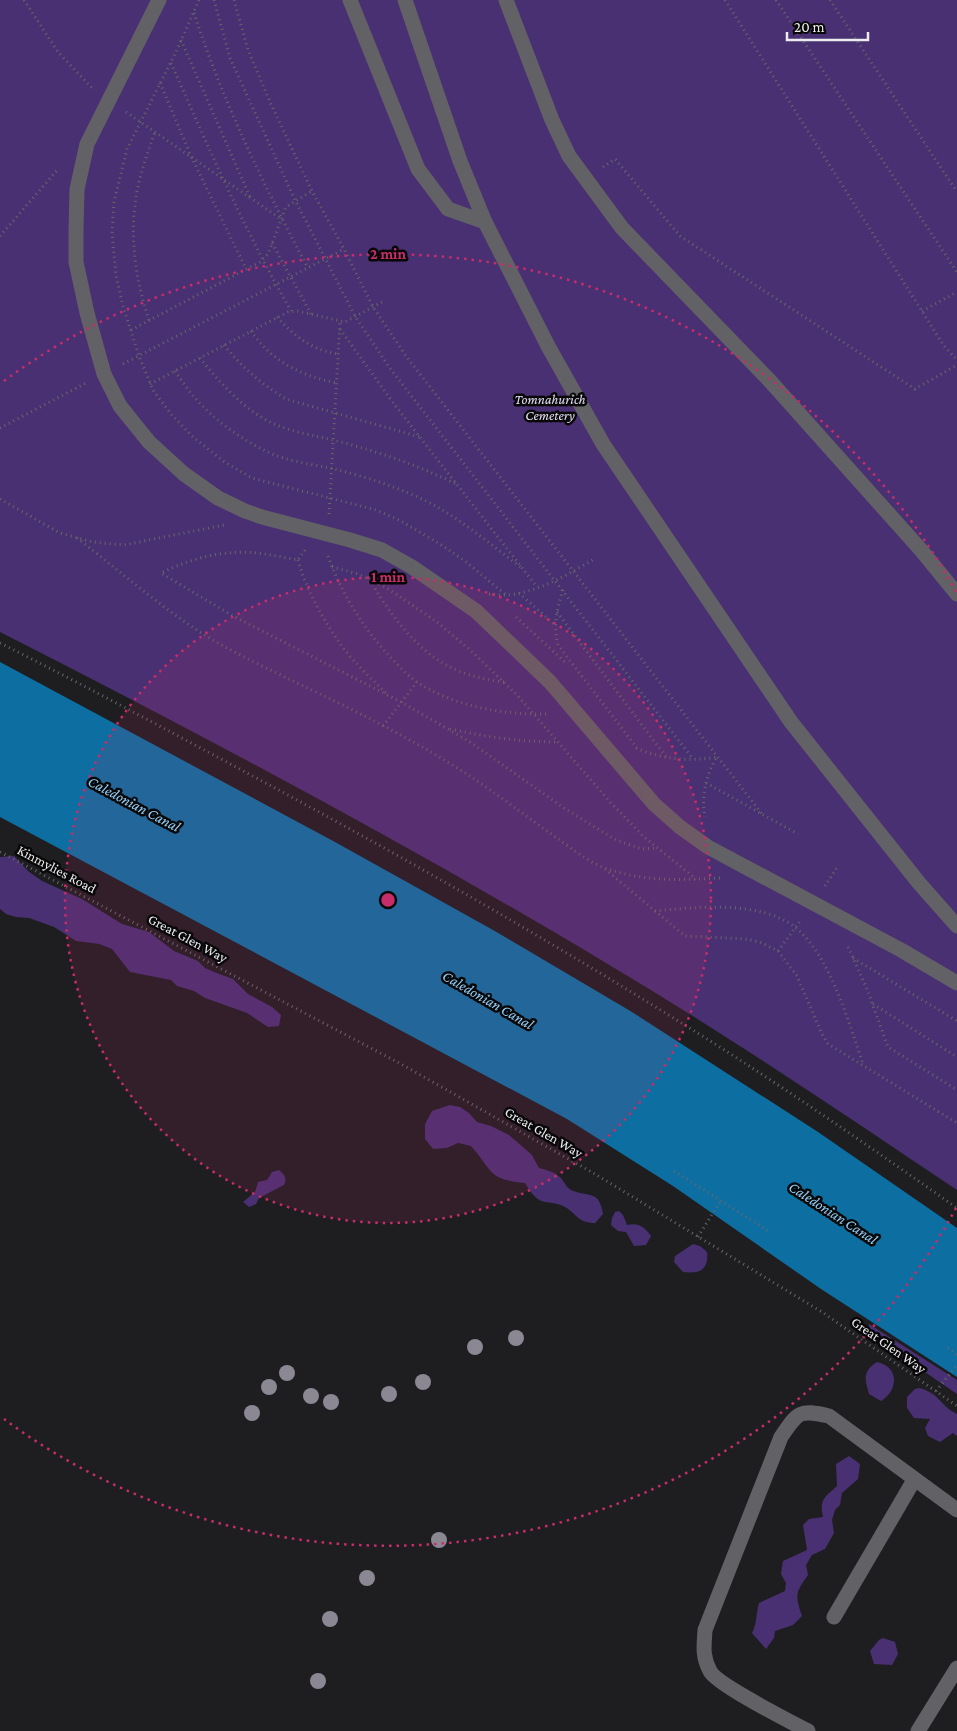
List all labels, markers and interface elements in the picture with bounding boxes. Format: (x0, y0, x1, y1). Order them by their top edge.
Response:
scale bar (787, 10, 868, 42)
text: 20 m (794, 19, 825, 35)
text: 2 min (370, 246, 406, 262)
park label: Tomnahurich Cemetery (515, 391, 586, 423)
text: 1 min (371, 569, 405, 585)
water label: Caledonian Canal (85, 773, 183, 835)
street label: Kinmylies Road (15, 842, 100, 897)
centre of rings (379, 891, 397, 909)
street label: Great Glen Way (146, 910, 231, 966)
water label: Caledonian Canal (440, 968, 536, 1033)
street label: Great Glen Way (502, 1103, 586, 1161)
water label: Caledonian Canal (786, 1179, 880, 1248)
street label: Great Glen Way (849, 1313, 930, 1377)

